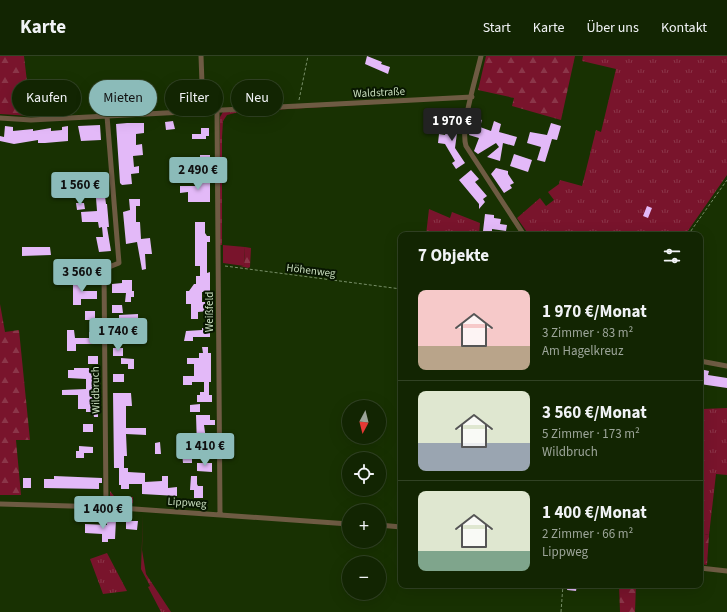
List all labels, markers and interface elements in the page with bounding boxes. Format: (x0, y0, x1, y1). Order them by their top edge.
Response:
text: Karte (20, 14, 66, 41)
text: Start (483, 18, 511, 38)
text: Karte (533, 18, 564, 38)
text: Über uns (586, 18, 639, 38)
text: Kontakt (661, 18, 707, 38)
chip: Kaufen (12, 80, 81, 116)
chip: Mieten (89, 80, 157, 116)
chip: Filter (165, 80, 223, 116)
chip: Neu (231, 80, 283, 116)
street label: Waldstraße (353, 84, 406, 101)
pin: 1 970 € (415, 108, 489, 142)
text: 1 970 € (432, 112, 472, 130)
pin: 2 490 € (161, 157, 235, 191)
text: 2 490 € (178, 161, 218, 179)
pin: 1 560 € (43, 172, 117, 206)
text: 1 560 € (60, 176, 100, 194)
text: 7 Objekte (418, 244, 489, 268)
icon: filters (661, 245, 683, 267)
pin: 3 560 € (45, 259, 119, 293)
street label: Höhenweg (286, 260, 337, 281)
text: 3 560 € (62, 263, 102, 281)
street label: Weißfeld (202, 292, 217, 332)
text: 1 970 €/Monat (542, 300, 647, 324)
icon: home (450, 306, 498, 354)
pin: 1 740 € (81, 318, 155, 352)
text: 1 740 € (98, 322, 138, 340)
text: 3 Zimmer · 83 m² (542, 324, 633, 342)
text: Am Hagelkreuz (542, 342, 623, 360)
street label: Wildbruch (88, 366, 103, 414)
north arrow (342, 400, 386, 444)
map controls (342, 400, 386, 600)
text: 3 560 €/Monat (542, 401, 647, 425)
icon: home (450, 407, 498, 455)
text: 5 Zimmer · 173 m² (542, 425, 640, 443)
pin: 1 410 € (168, 433, 242, 467)
text: 1 410 € (185, 437, 225, 455)
text: Wildbruch (542, 443, 598, 461)
button: locate (342, 452, 386, 496)
street label: Lippweg (167, 494, 207, 511)
pin: 1 400 € (66, 496, 140, 530)
text: 1 400 € (83, 500, 123, 518)
text: 1 400 €/Monat (542, 501, 647, 525)
button: + (342, 504, 386, 548)
icon: home (450, 507, 498, 555)
text: 2 Zimmer · 66 m² (542, 525, 633, 543)
text: Lippweg (542, 543, 588, 561)
button: − (342, 556, 386, 600)

